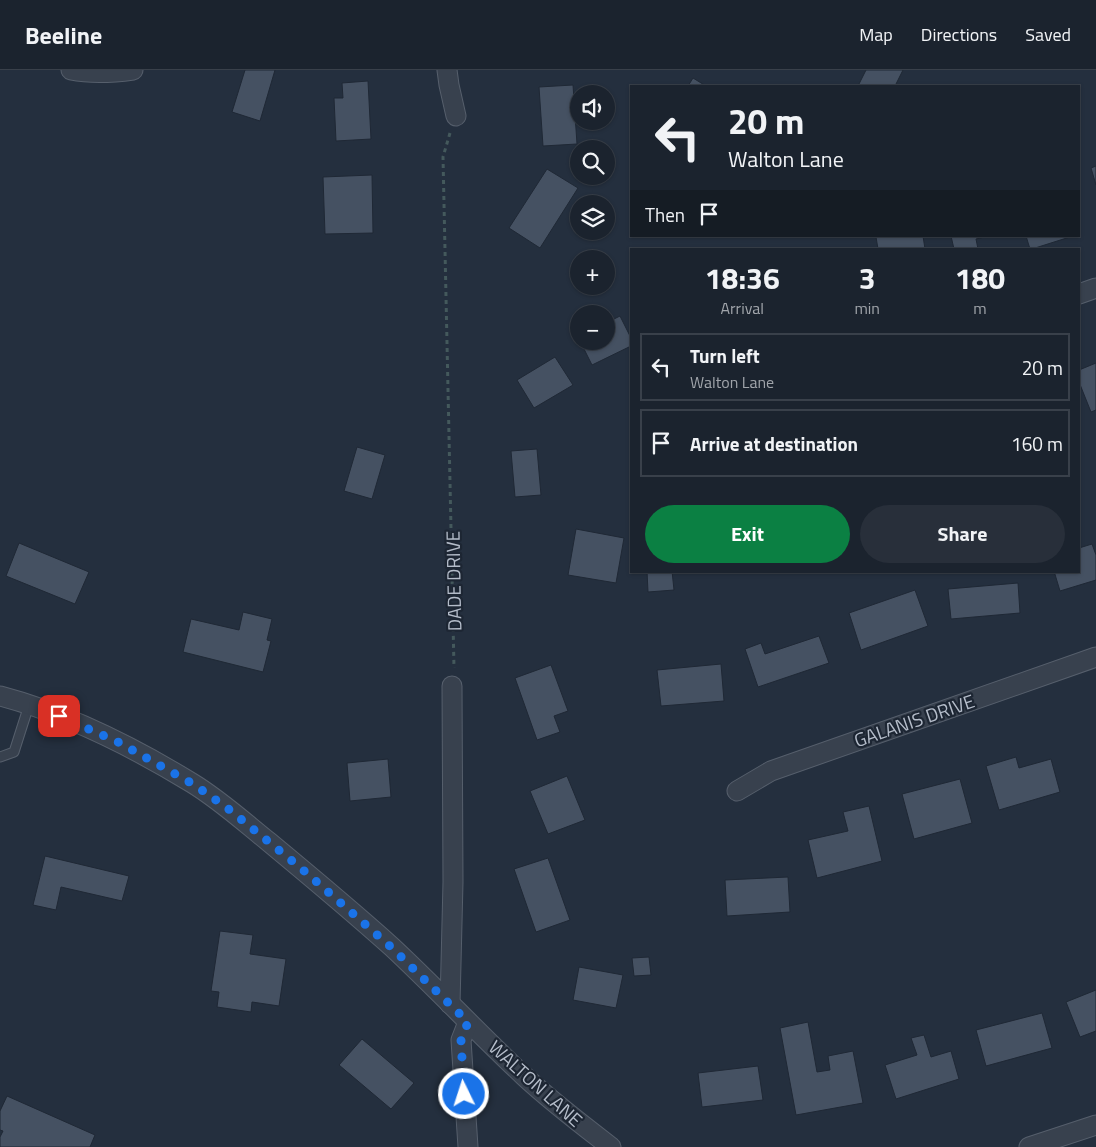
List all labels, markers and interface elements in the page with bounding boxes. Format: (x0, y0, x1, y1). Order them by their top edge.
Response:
text: Beeline (25, 17, 102, 53)
text: Map (859, 21, 893, 48)
text: Directions (921, 21, 997, 48)
text: Saved (1025, 21, 1071, 48)
map controls (570, 85, 615, 350)
button: sound (570, 85, 615, 130)
text: 20 m (728, 94, 804, 148)
icon: left (645, 105, 710, 170)
button: search (570, 140, 615, 185)
text: Walton Lane (728, 142, 844, 176)
button: layers (570, 195, 615, 240)
text: Then (645, 200, 685, 229)
icon: arrive (695, 200, 723, 228)
button: + (570, 250, 615, 295)
text: 18:36 (705, 255, 780, 301)
text: 3 (859, 255, 876, 301)
text: 180 (955, 255, 1005, 301)
text: Arrival (721, 296, 764, 320)
text: min (854, 296, 880, 320)
text: m (973, 296, 987, 320)
button: − (570, 305, 615, 350)
text: Turn left (690, 341, 760, 370)
icon: left (647, 353, 675, 381)
text: 20 m (1022, 353, 1063, 382)
text: Walton Lane (690, 370, 774, 394)
icon: arrive (647, 429, 675, 457)
text: Arrive at destination (690, 429, 858, 458)
text: 160 m (1011, 429, 1063, 458)
button: Exit (645, 505, 850, 563)
button: Share (860, 505, 1065, 563)
street label: DADE DRIVE (438, 531, 468, 631)
street label: GALANIS DRIVE (850, 686, 978, 754)
pin (38, 695, 80, 737)
icon: arrive (45, 702, 73, 730)
street label: WALTON LANE (482, 1033, 590, 1133)
position arrow (437, 1067, 489, 1119)

